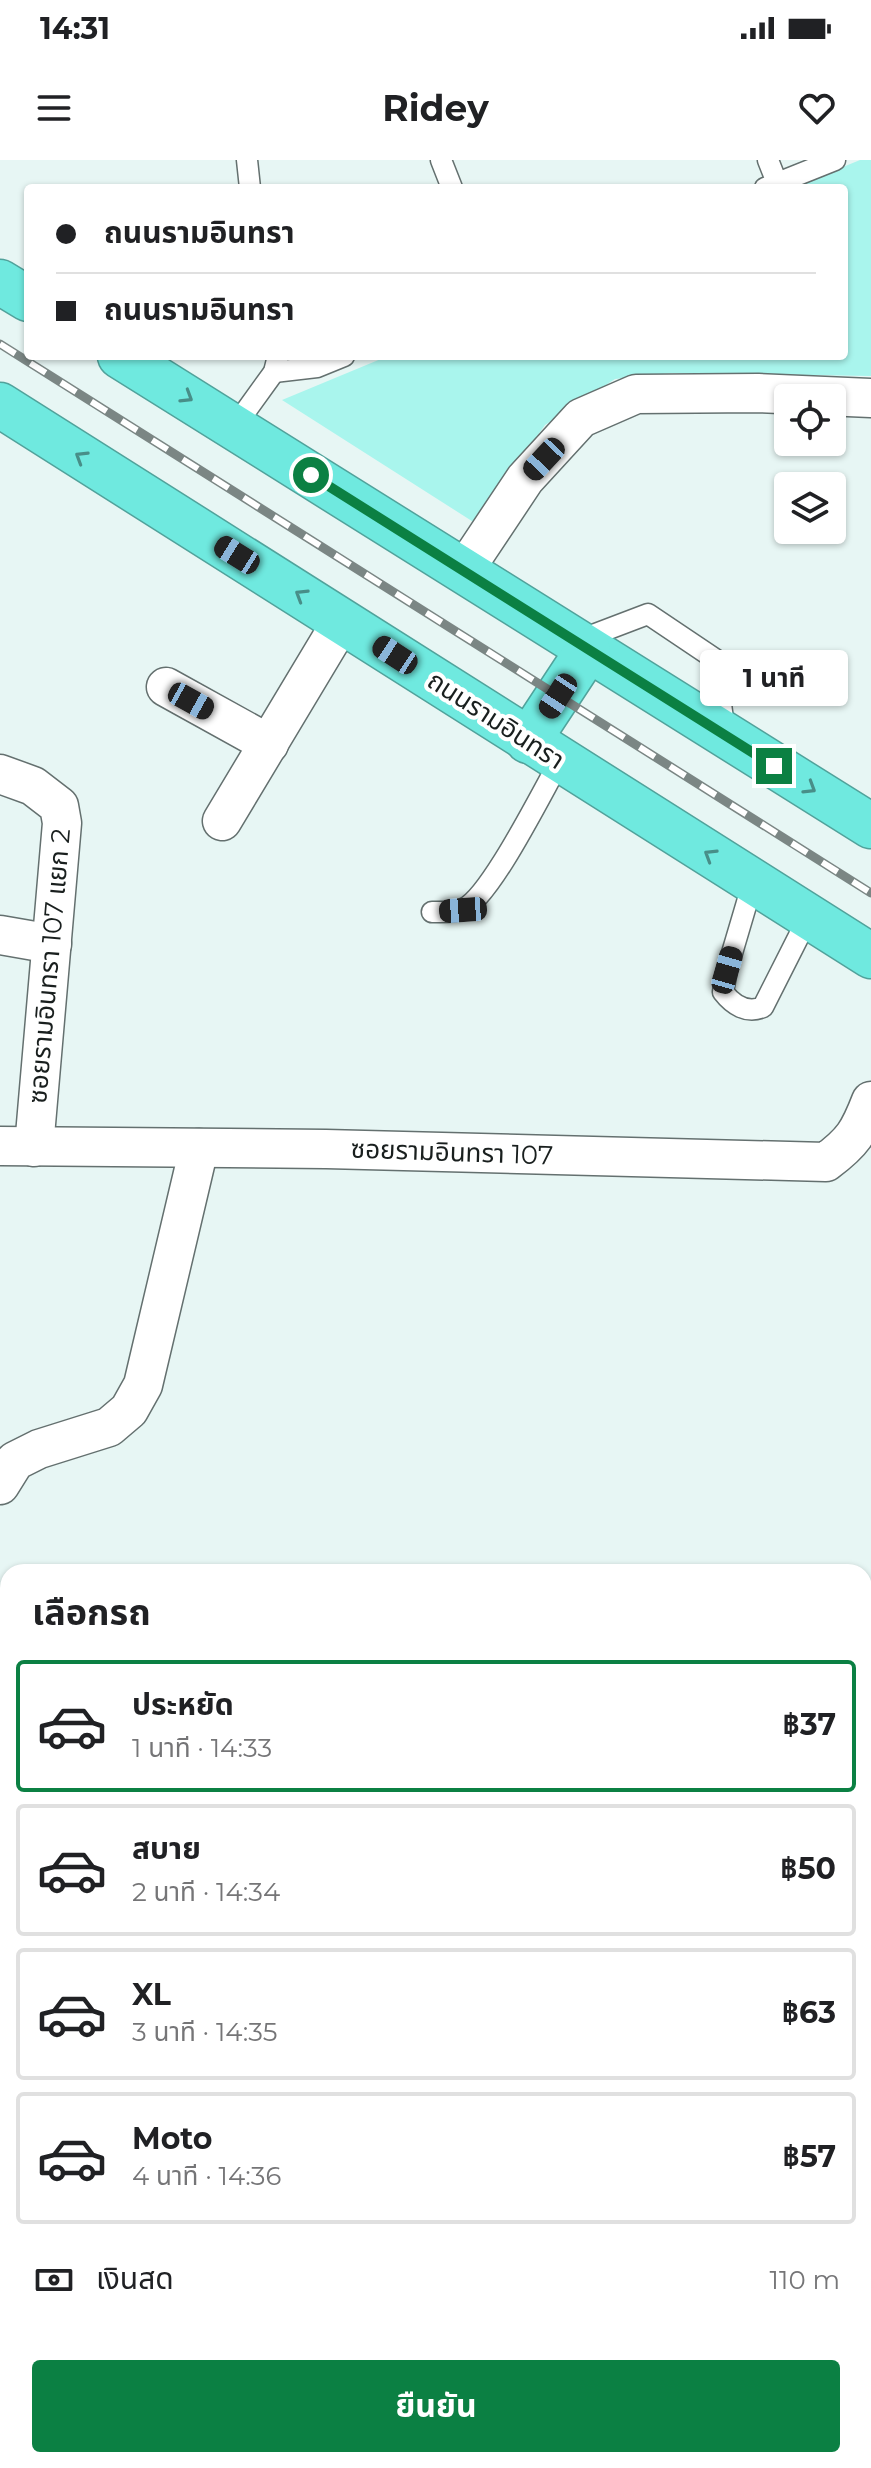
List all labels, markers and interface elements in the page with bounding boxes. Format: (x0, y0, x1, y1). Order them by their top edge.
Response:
text: 14:31 (40, 10, 110, 47)
icon: menu (32, 86, 76, 130)
text: Ridey (382, 86, 489, 130)
icon: heart (795, 86, 839, 130)
text: ถนนรามอินทรา (104, 214, 295, 251)
text: ถนนรามอินทรา (104, 291, 295, 328)
map controls (774, 384, 846, 544)
button: locate (774, 384, 846, 456)
one-way arrow (178, 387, 193, 403)
car (519, 433, 569, 485)
one-way arrow (76, 451, 90, 466)
route start (293, 457, 329, 493)
button: layers (774, 472, 846, 544)
car (210, 532, 264, 578)
one-way arrow (296, 590, 310, 605)
car (368, 632, 422, 678)
callout: 1 นาที (700, 650, 848, 706)
text: 1 นาที (743, 662, 805, 694)
street label: ถนนรามอินทรา (422, 664, 570, 776)
car (535, 669, 581, 723)
car (164, 679, 218, 723)
route end (756, 748, 792, 784)
one-way arrow (801, 779, 816, 794)
street label: ซอยรามอินทรา 107 แยก 2 (21, 827, 77, 1105)
one-way arrow (704, 850, 719, 865)
car (438, 896, 488, 924)
car (709, 944, 745, 996)
street label: ซอยรามอินทรา 107 (350, 1132, 554, 1172)
text: เลือกรถ (32, 1590, 151, 1634)
text: ประหยัด (132, 1686, 234, 1723)
icon: car (36, 1690, 108, 1762)
text: ฿37 (782, 1706, 836, 1743)
text: 1 นาที · 14:33 (132, 1732, 272, 1764)
text: สบาย (132, 1830, 201, 1867)
icon: car (36, 1834, 108, 1906)
text: ฿50 (780, 1850, 836, 1887)
text: 2 นาที · 14:34 (132, 1876, 280, 1908)
text: XL (132, 1976, 171, 2013)
icon: car (36, 1978, 108, 2050)
text: ฿63 (782, 1994, 836, 2031)
text: 3 นาที · 14:35 (132, 2016, 277, 2048)
text: Moto (132, 2120, 213, 2157)
icon: car (36, 2122, 108, 2194)
text: ฿57 (782, 2138, 836, 2175)
text: 4 นาที · 14:36 (132, 2160, 281, 2192)
icon: cash (32, 2258, 76, 2302)
text: เงินสด (96, 2260, 174, 2297)
text: 110 m (770, 2264, 840, 2296)
button: ยืนยัน (32, 2360, 840, 2452)

